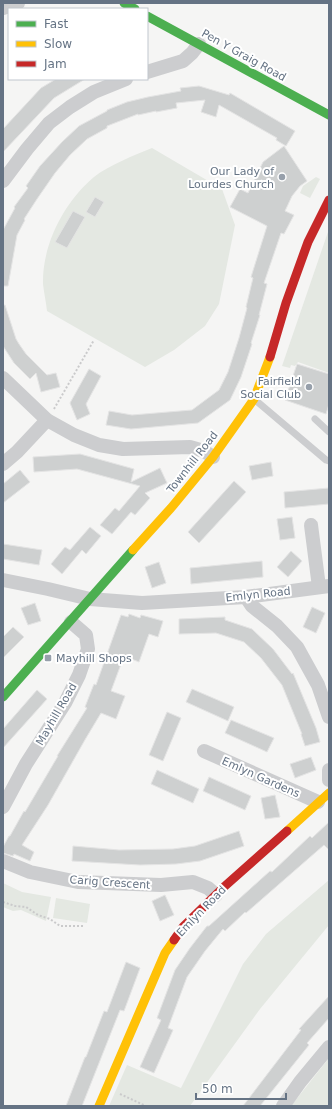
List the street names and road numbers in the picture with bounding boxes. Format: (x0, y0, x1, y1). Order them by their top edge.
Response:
street label: Pen Y Graig Road (199, 27, 288, 84)
street label: Townhill Road (164, 429, 221, 497)
street label: Emlyn Road (225, 585, 291, 604)
street label: Mayhill Road (33, 681, 80, 748)
street label: Emlyn Gardens (220, 754, 302, 801)
street label: Carig Crescent (69, 873, 152, 892)
street label: Emlyn Road (174, 883, 229, 939)

